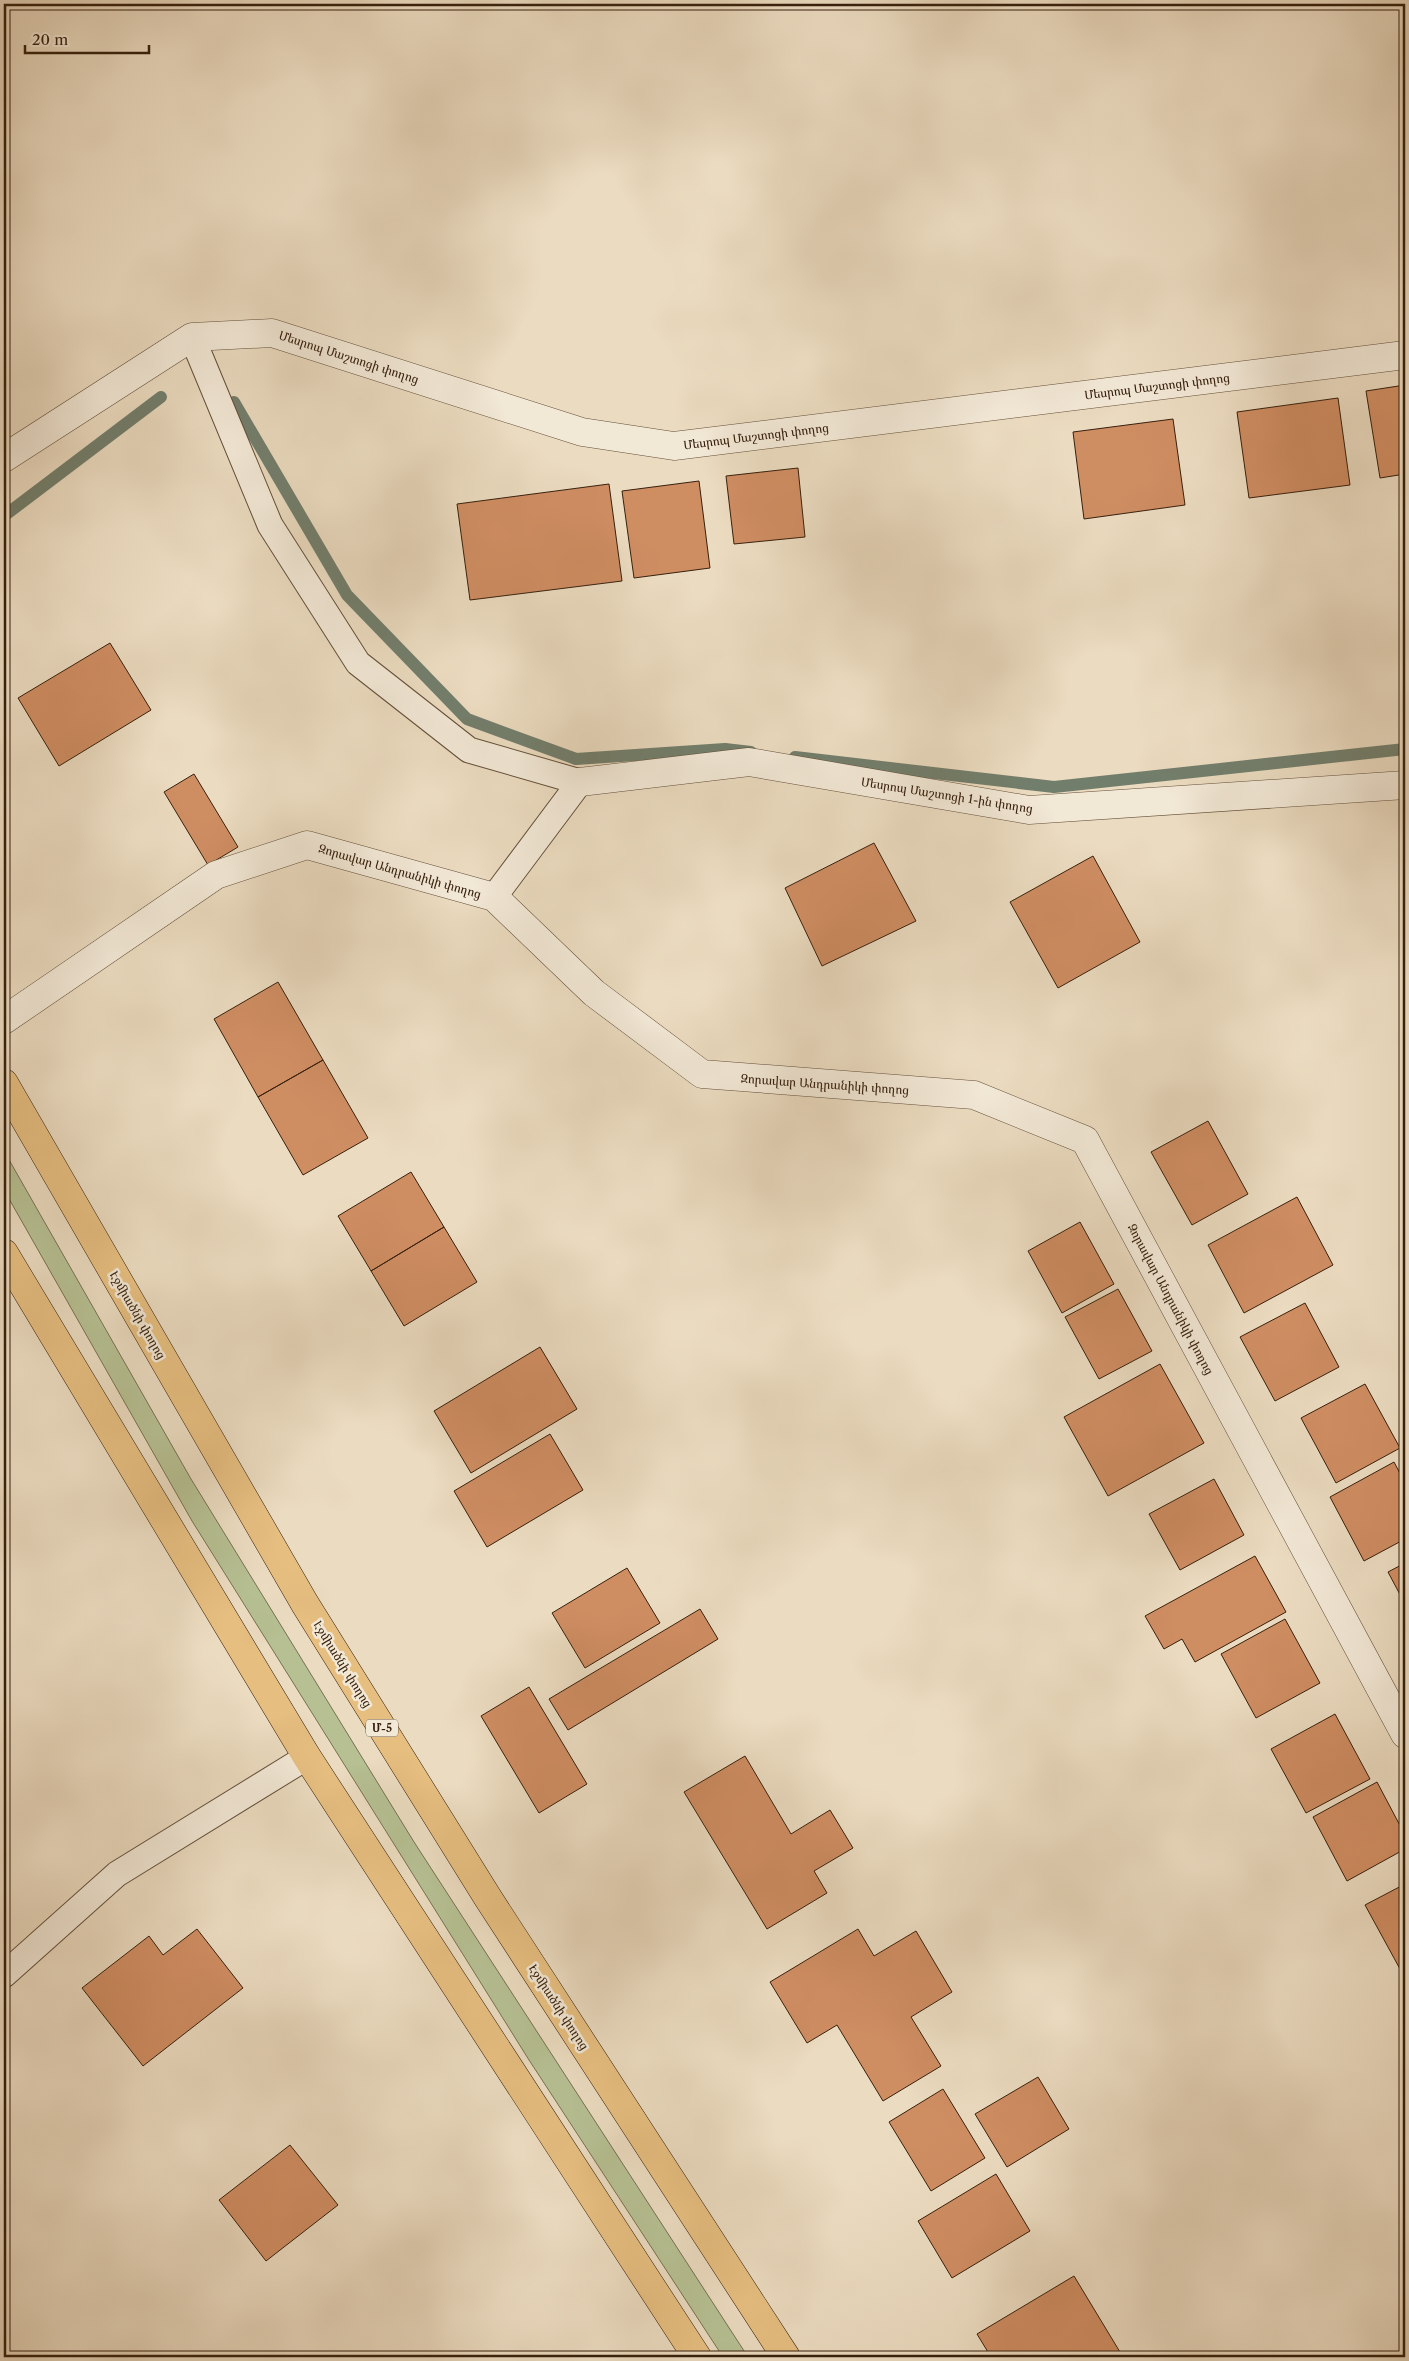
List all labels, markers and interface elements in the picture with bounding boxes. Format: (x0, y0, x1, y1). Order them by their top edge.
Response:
scale bar (25, 22, 149, 54)
text: 20 m (32, 30, 68, 49)
street label: Մեսրոպ Մաշտոցի փողոց (277, 327, 421, 387)
street label: Մեսրոպ Մաշտոցի փողոց (1083, 370, 1231, 402)
street label: Մեսրոպ Մաշտոցի փողոց (682, 420, 830, 452)
street label: Մեսրոպ Մաշտոցի 1-ին փողոց (860, 774, 1034, 816)
street label: Զորավար Անդրանիկի փողոց (317, 841, 483, 901)
street label: Զորավար Անդրանիկի փողոց (740, 1071, 910, 1097)
street label: Զորավար Անդրանիկի փողոց (1125, 1221, 1217, 1377)
street label: Էջմիածնի փողոց (107, 1268, 169, 1362)
street label: Էջմիածնի փողոց (310, 1618, 376, 1710)
road number: Մ-5 (366, 1720, 398, 1736)
street label: Էջմիածնի փողոց (526, 1961, 592, 2053)

